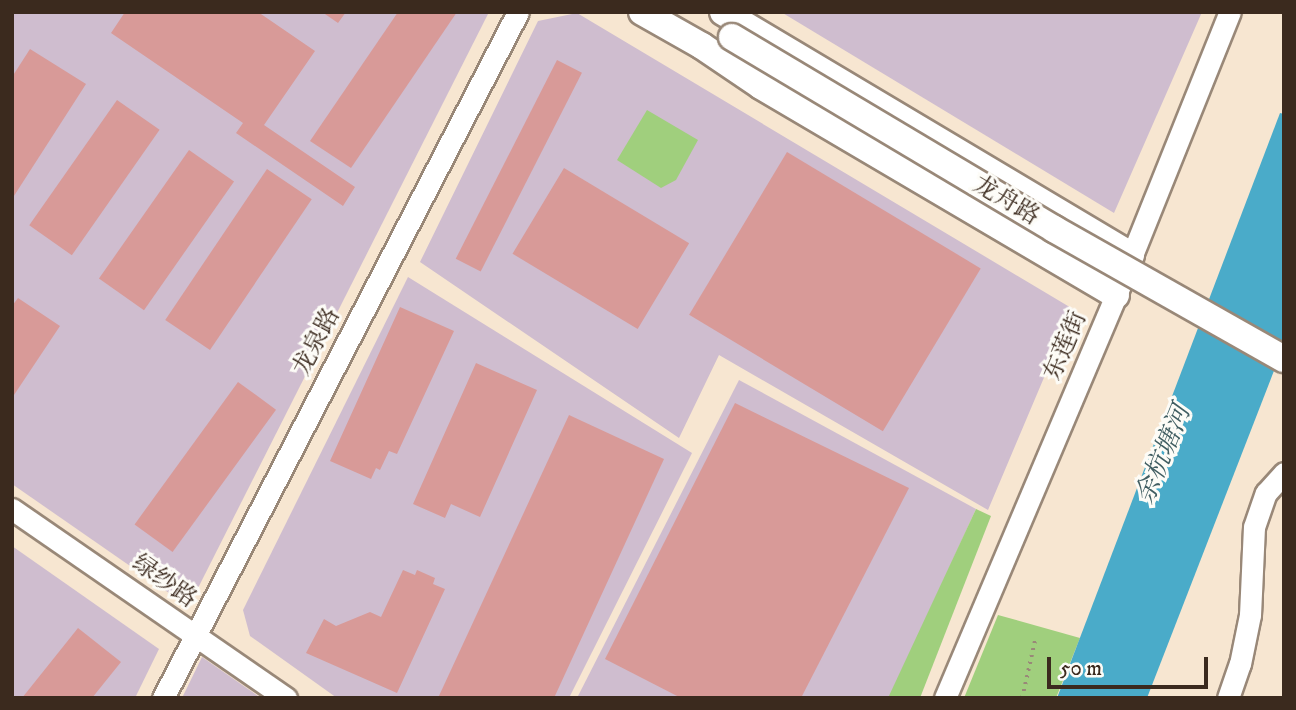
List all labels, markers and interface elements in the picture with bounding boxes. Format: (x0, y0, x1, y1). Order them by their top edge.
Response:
street label: 龙舟路 (968, 170, 1044, 232)
street label: 龙泉路 (287, 303, 347, 381)
street label: 东莲街 (1039, 307, 1093, 385)
water label: 余杭塘河 (1130, 401, 1198, 509)
street label: 绿纱路 (126, 550, 202, 614)
scale bar (1051, 644, 1212, 688)
text: 50 m (1060, 656, 1102, 682)

